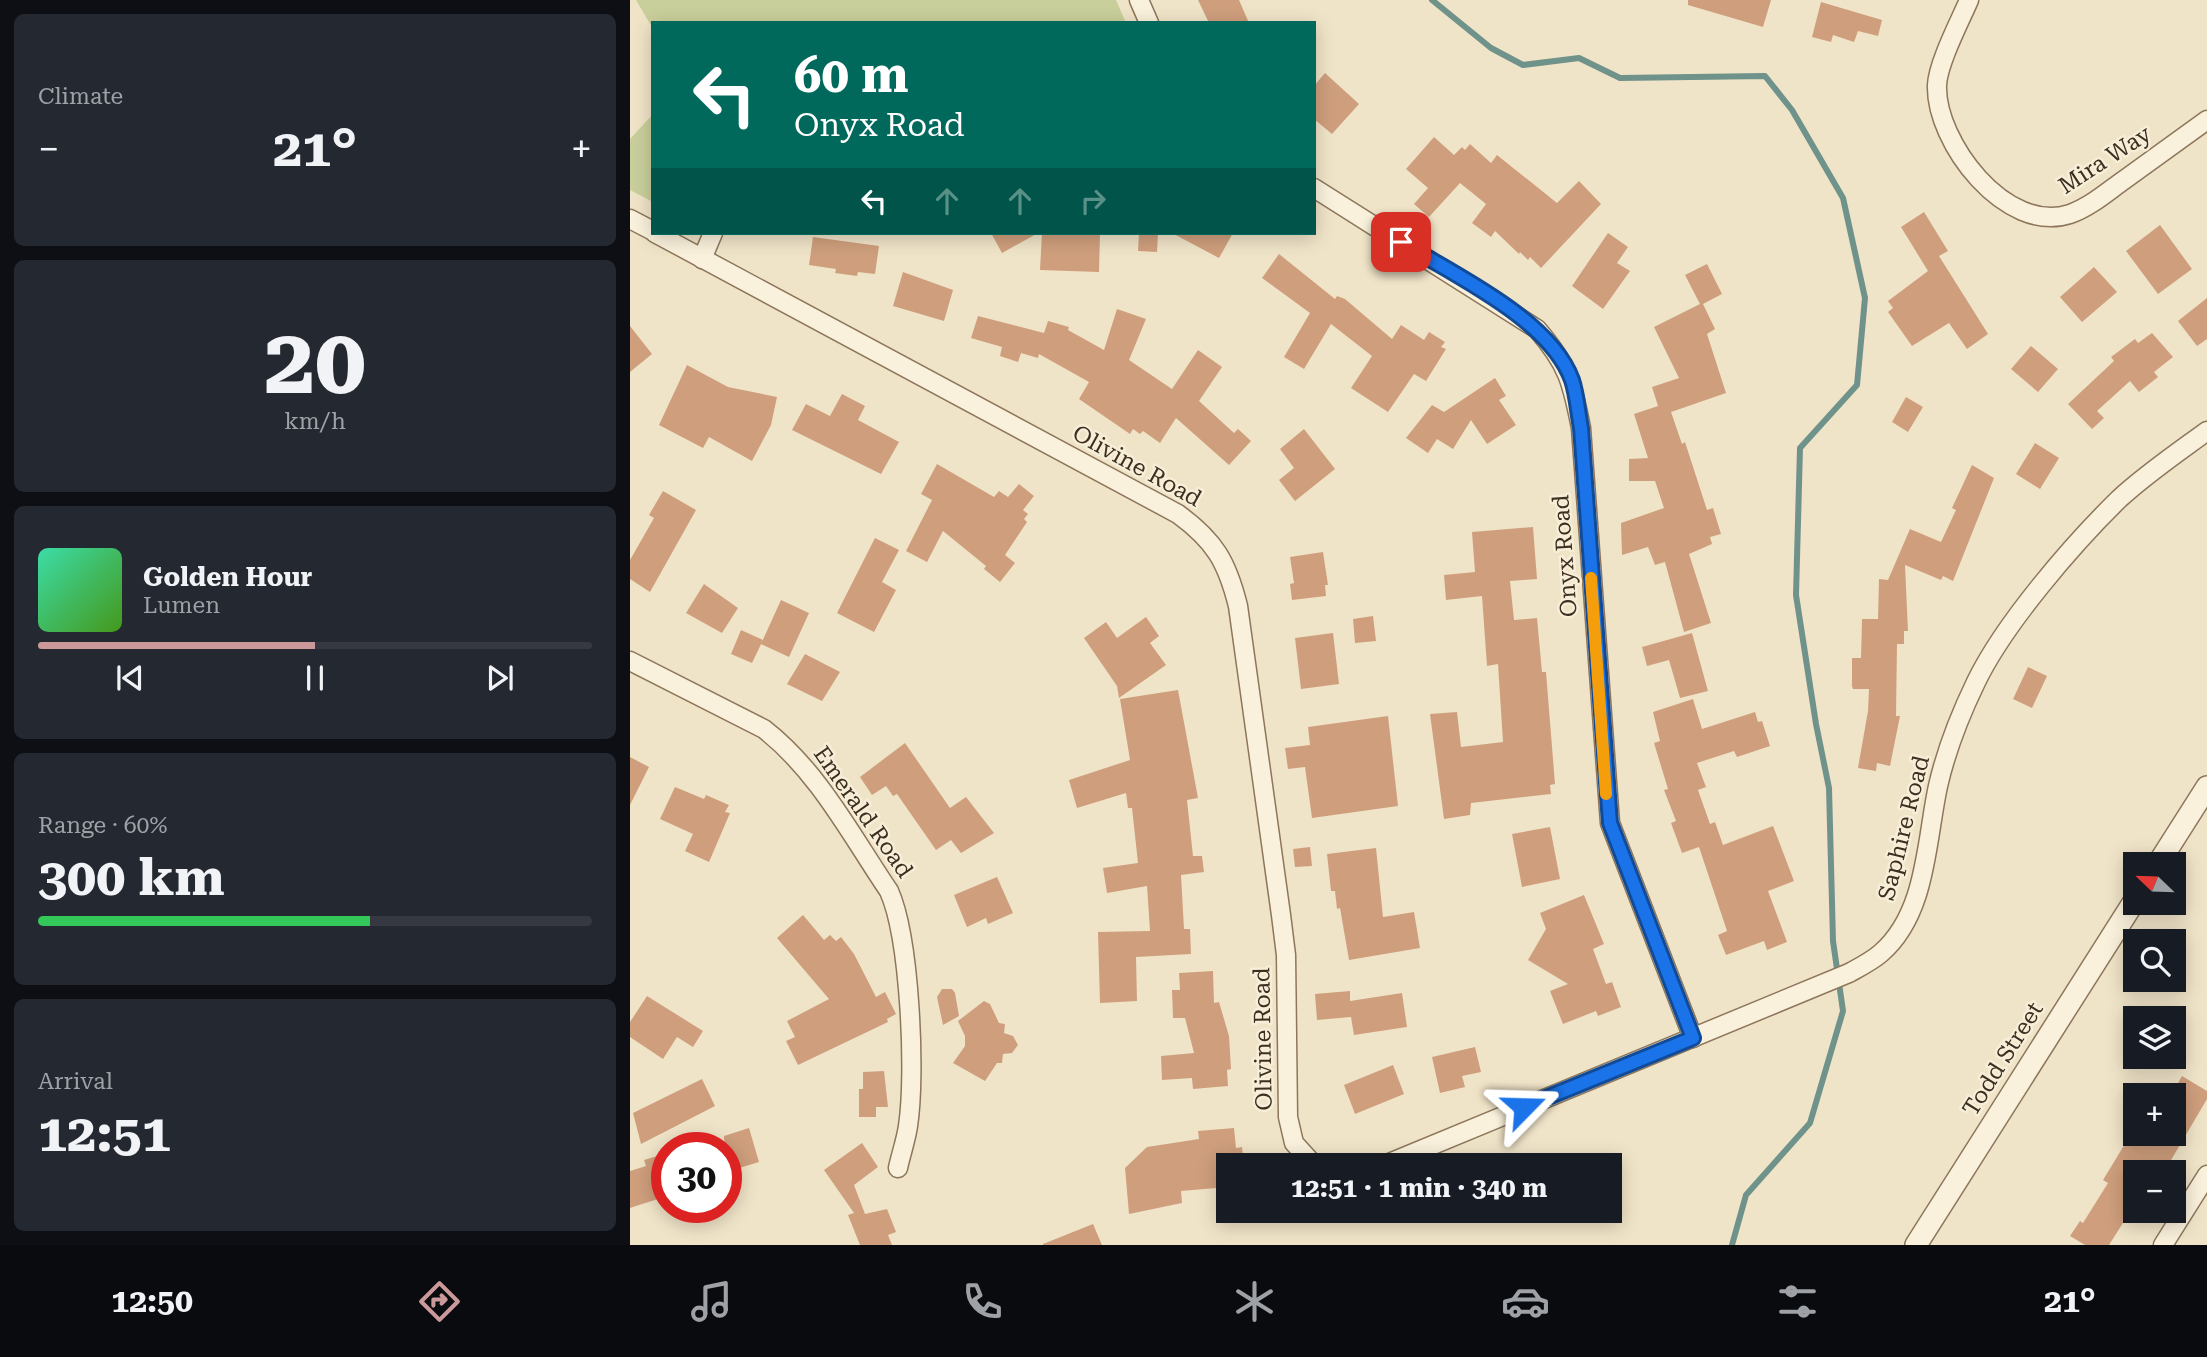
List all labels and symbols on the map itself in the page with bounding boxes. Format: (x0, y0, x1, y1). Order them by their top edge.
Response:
street label: Mira Way (2054, 120, 2157, 200)
pin (1371, 212, 1431, 272)
street label: Olivine Road (1068, 419, 1206, 513)
street label: Onyx Road (1547, 494, 1583, 618)
street label: Emerald Road (808, 741, 918, 883)
street label: Saphire Road (1873, 753, 1935, 903)
north arrow (2123, 852, 2186, 915)
street label: Olivine Road (1248, 967, 1278, 1111)
street label: Todd Street (1957, 997, 2049, 1121)
position arrow (1487, 1070, 1561, 1144)
speed limit sign: 30 (651, 1132, 742, 1223)

